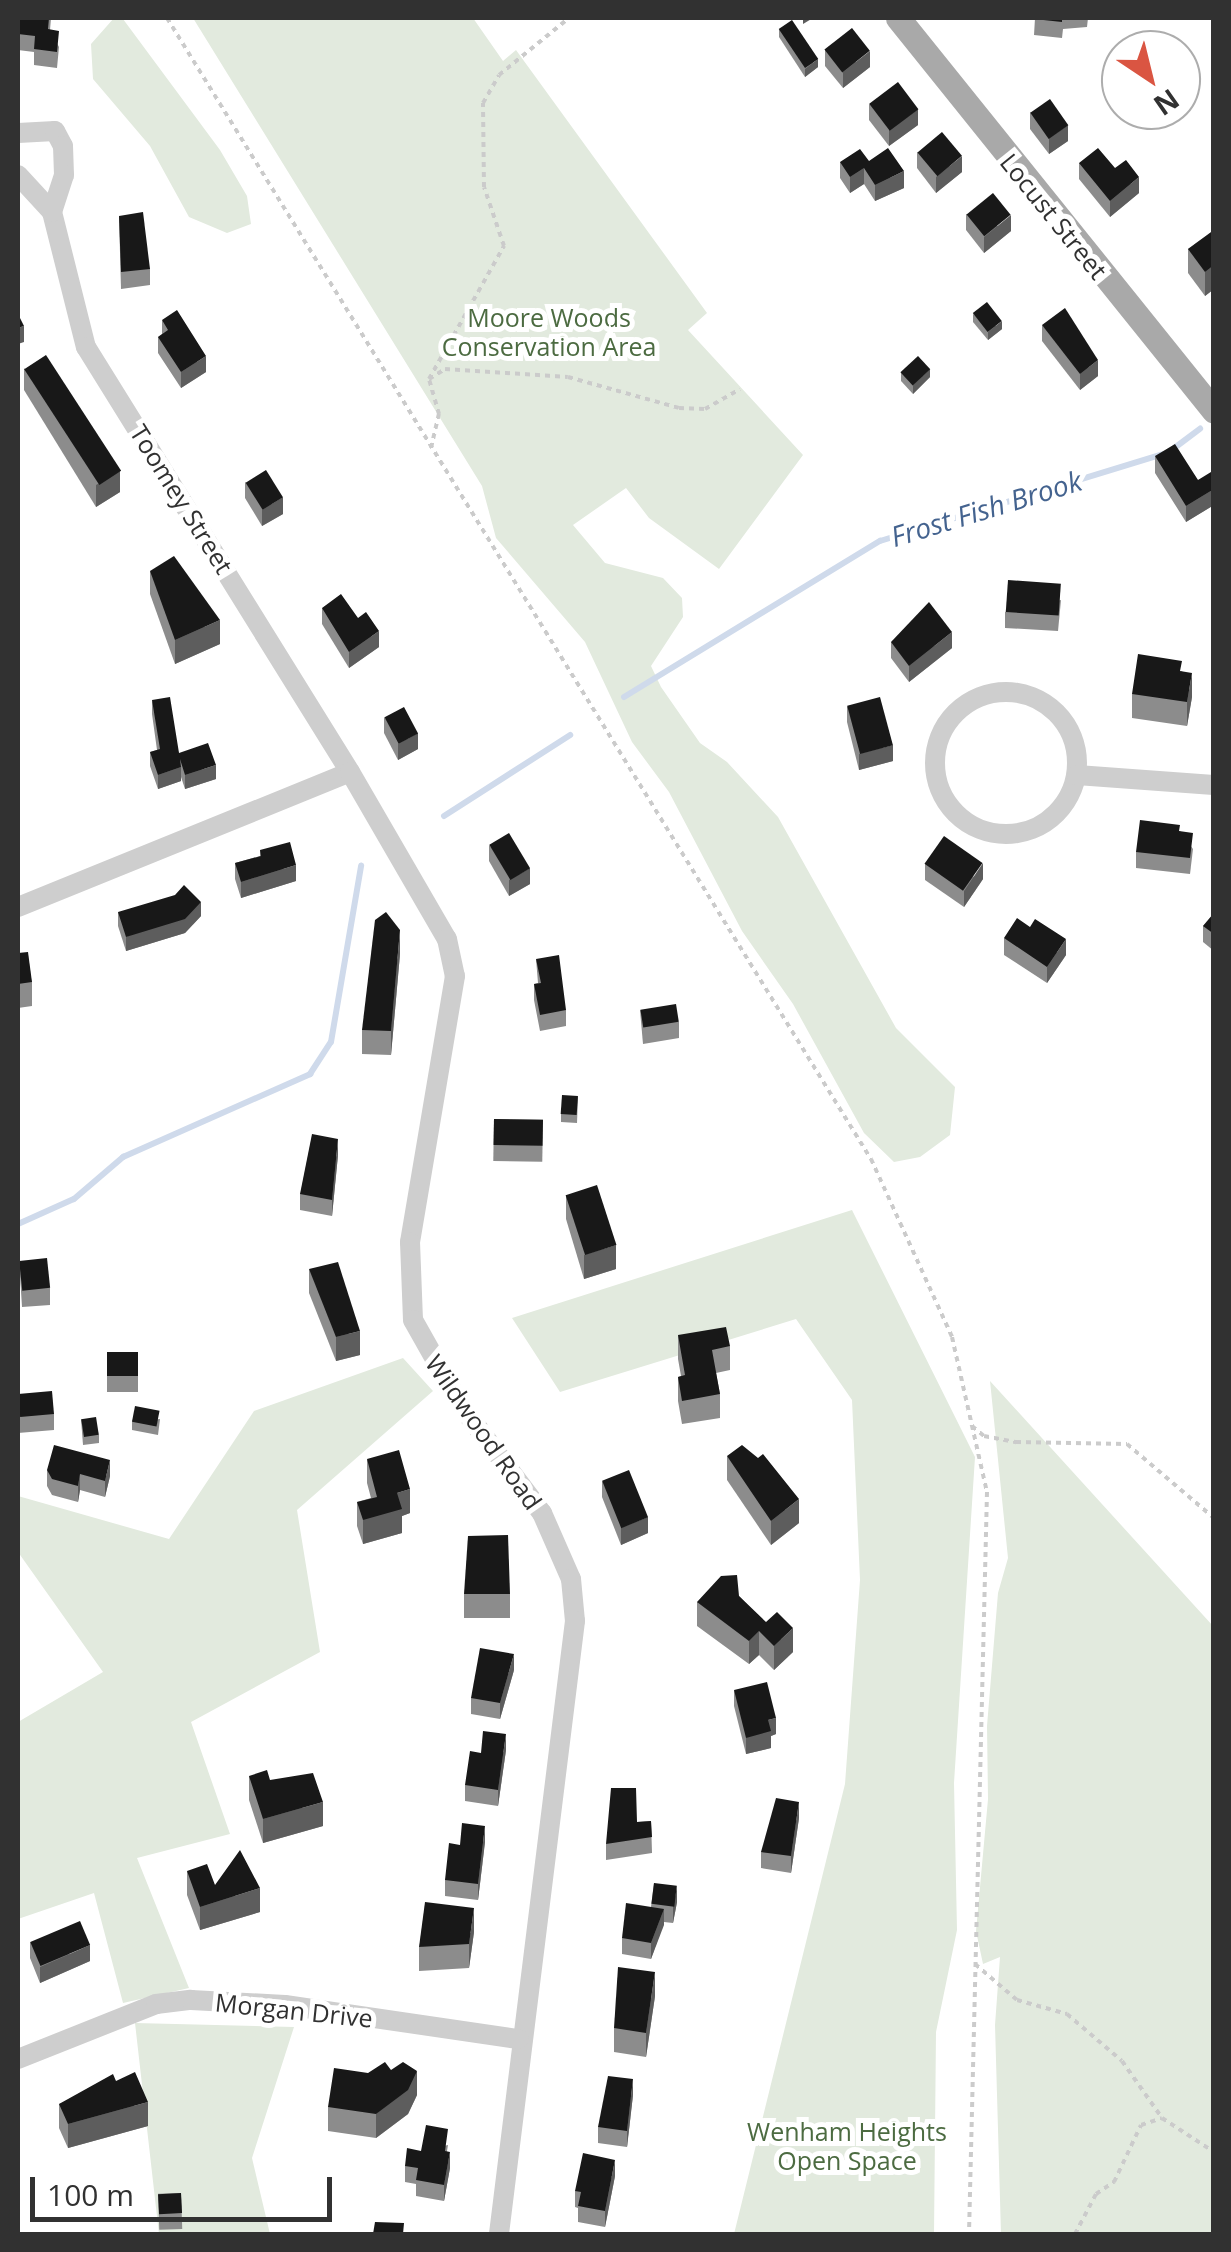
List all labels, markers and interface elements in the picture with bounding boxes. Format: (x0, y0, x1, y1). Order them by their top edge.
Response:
north arrow (1101, 30, 1201, 130)
text: N (1147, 81, 1187, 125)
street label: Locust Street (994, 147, 1114, 285)
park label: Moore Woods Conservation Area (442, 303, 656, 362)
street label: Toomey Street (124, 419, 240, 579)
water label: Frost Fish Brook (887, 463, 1085, 553)
street label: Wildwood Road (420, 1349, 548, 1515)
street label: Morgan Drive (214, 1987, 374, 2033)
park label: Wenham Heights Open Space (747, 2117, 947, 2176)
scale bar (35, 2157, 338, 2219)
text: 100 m (47, 2174, 134, 2215)

